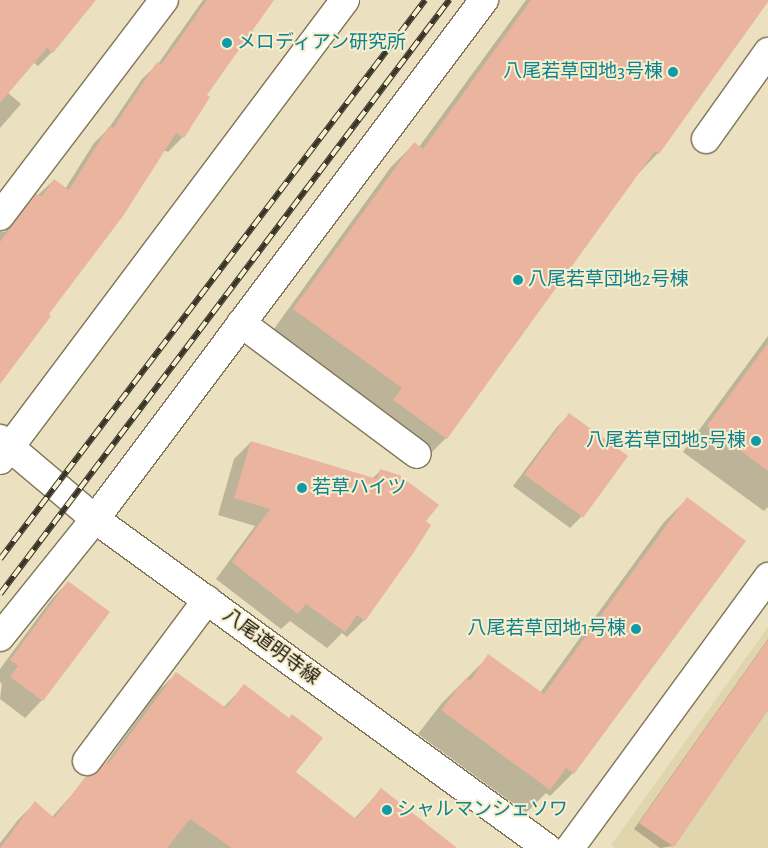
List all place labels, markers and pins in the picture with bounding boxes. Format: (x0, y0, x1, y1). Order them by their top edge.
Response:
place label: メロディアン研究所 (237, 32, 408, 54)
marker: メロディアン研究所 (221, 37, 233, 49)
place label: 八尾若草団地3号棟 (503, 61, 663, 83)
marker: 八尾若草団地3号棟 (667, 66, 679, 78)
place label: 八尾若草団地2号棟 (528, 269, 689, 291)
marker: 八尾若草団地2号棟 (512, 274, 524, 286)
place label: 八尾若草団地5号棟 (586, 430, 746, 452)
marker: 八尾若草団地5号棟 (750, 435, 762, 447)
place label: 若草ハイツ (312, 477, 407, 499)
marker: 若草ハイツ (296, 482, 308, 494)
place label: 八尾若草団地1号棟 (467, 618, 626, 640)
marker: 八尾若草団地1号棟 (630, 623, 642, 635)
place label: シャルマンシェソワ (397, 799, 568, 821)
marker: シャルマンシェソワ (381, 804, 393, 816)

